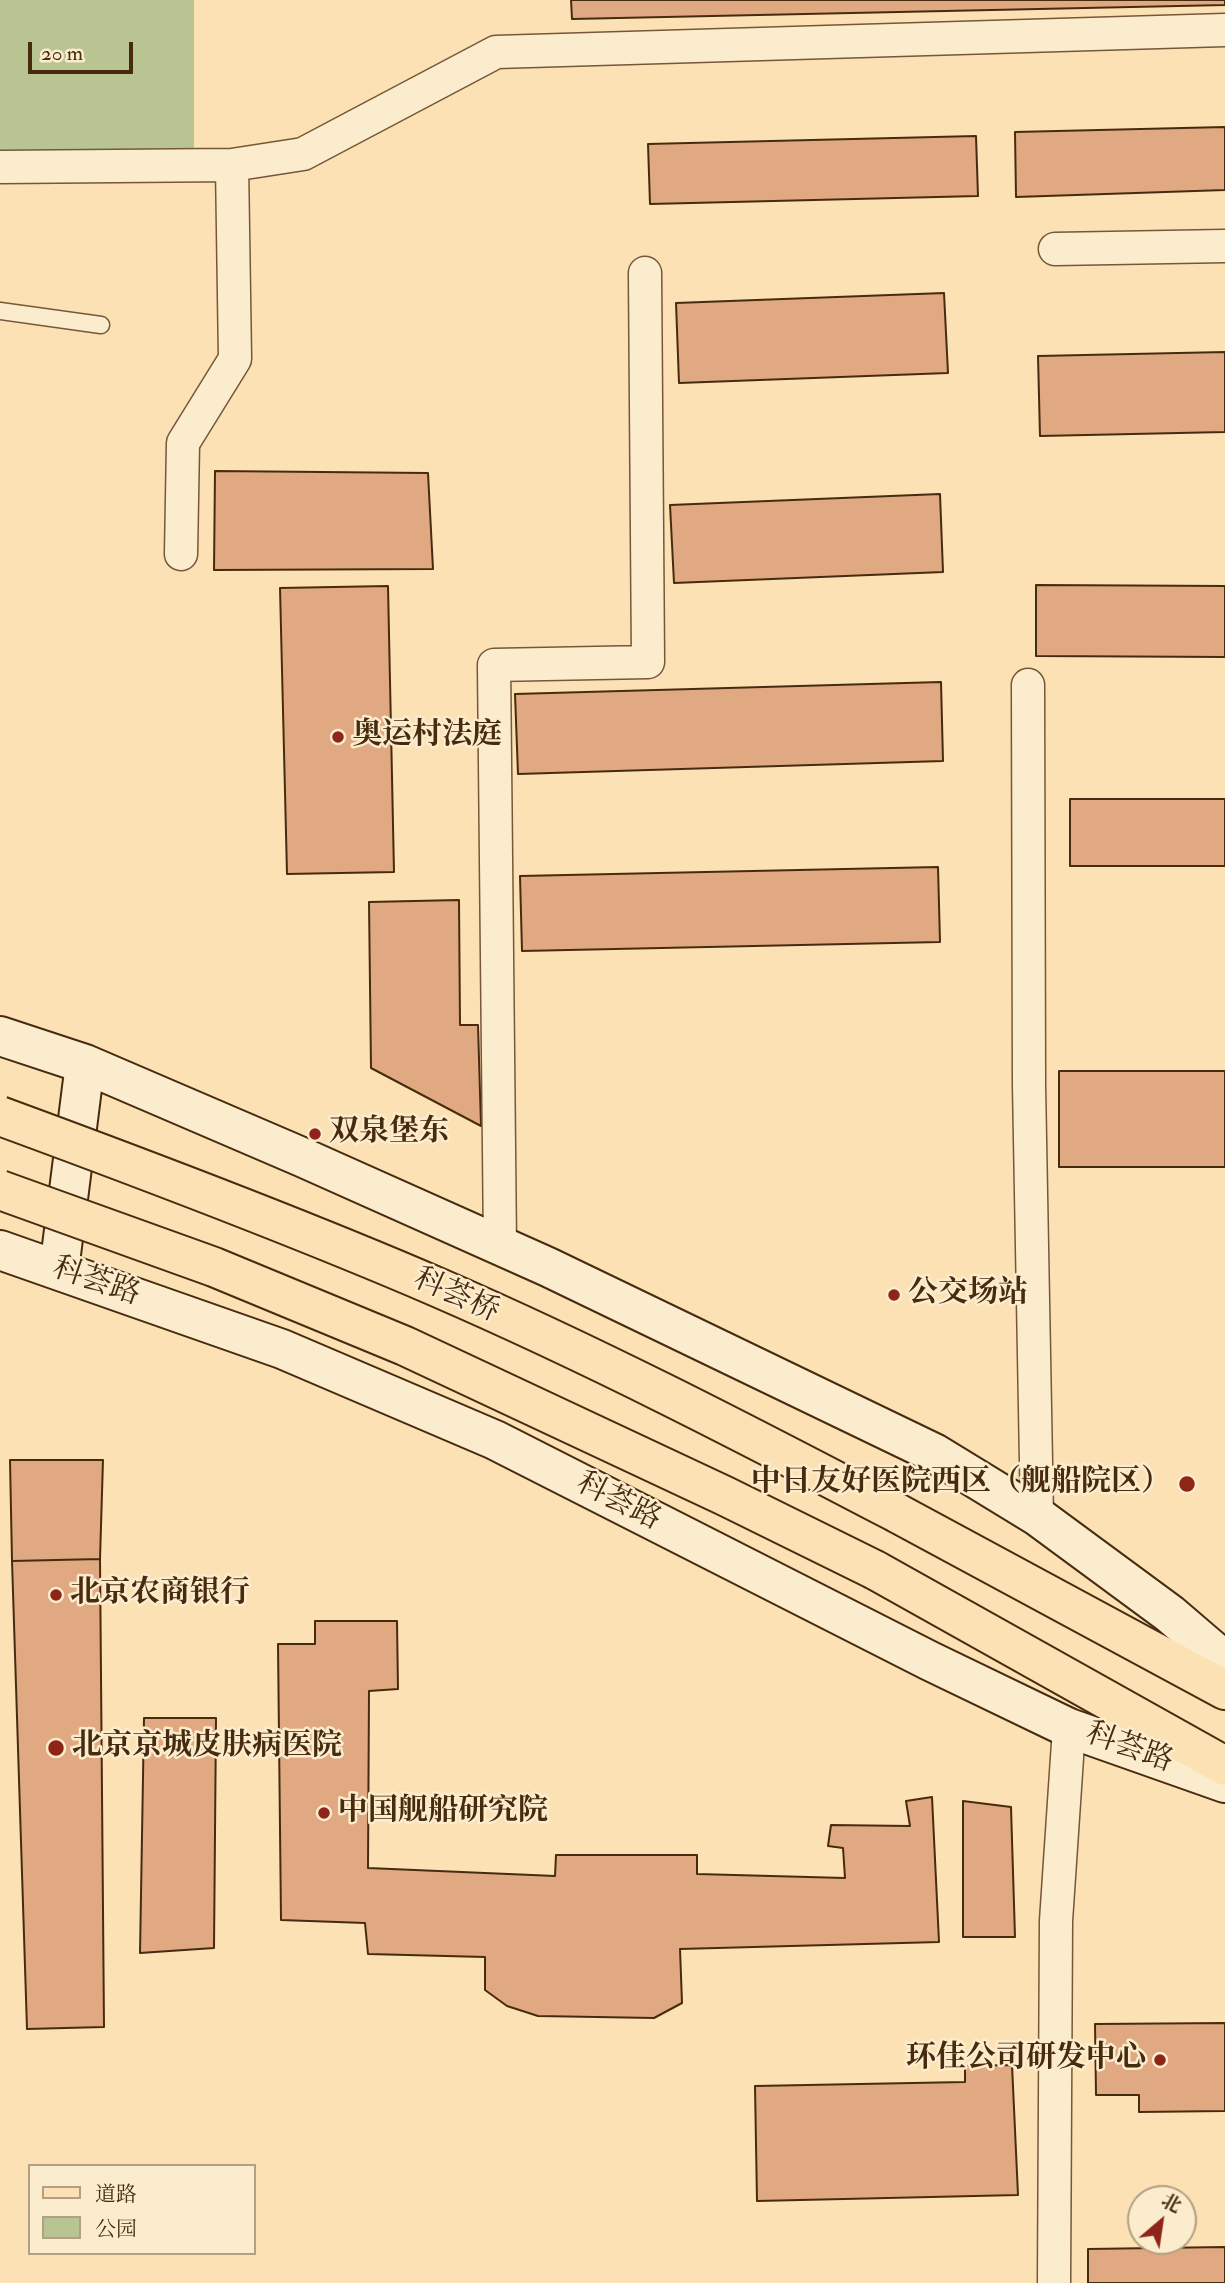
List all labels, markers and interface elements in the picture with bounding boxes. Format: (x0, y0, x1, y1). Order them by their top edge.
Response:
scale bar (32, 28, 136, 72)
text: 20 m (41, 40, 83, 67)
place label: 奥运村法庭 (352, 719, 502, 755)
marker: 奥运村法庭 (330, 729, 346, 745)
place label: 双泉堡东 (329, 1116, 449, 1152)
marker: 双泉堡东 (307, 1126, 323, 1142)
street label: 科荟路 (48, 1251, 144, 1315)
street label: 科荟桥 (408, 1262, 504, 1332)
place label: 公交场站 (908, 1277, 1028, 1313)
marker: 公交场站 (886, 1287, 902, 1303)
place label: 中日友好医院西区（舰船院区） (751, 1466, 1171, 1502)
street label: 科荟路 (570, 1467, 666, 1539)
marker: 中日友好医院西区（舰船院区） (1177, 1474, 1197, 1494)
place label: 北京农商银行 (70, 1577, 250, 1613)
marker: 北京农商银行 (48, 1587, 64, 1603)
street label: 科荟路 (1081, 1717, 1177, 1781)
place label: 北京京城皮肤病医院 (72, 1730, 342, 1766)
marker: 北京京城皮肤病医院 (46, 1738, 66, 1758)
place label: 中国舰船研究院 (338, 1795, 548, 1831)
marker: 中国舰船研究院 (316, 1805, 332, 1821)
place label: 环佳公司研发中心 (906, 2042, 1146, 2078)
marker: 环佳公司研发中心 (1152, 2052, 1168, 2068)
legend (28, 2164, 256, 2255)
text: 道路 (95, 2181, 137, 2208)
north arrow (1127, 2185, 1197, 2255)
text: 北 (1157, 2188, 1185, 2218)
text: 公园 (95, 2216, 137, 2243)

